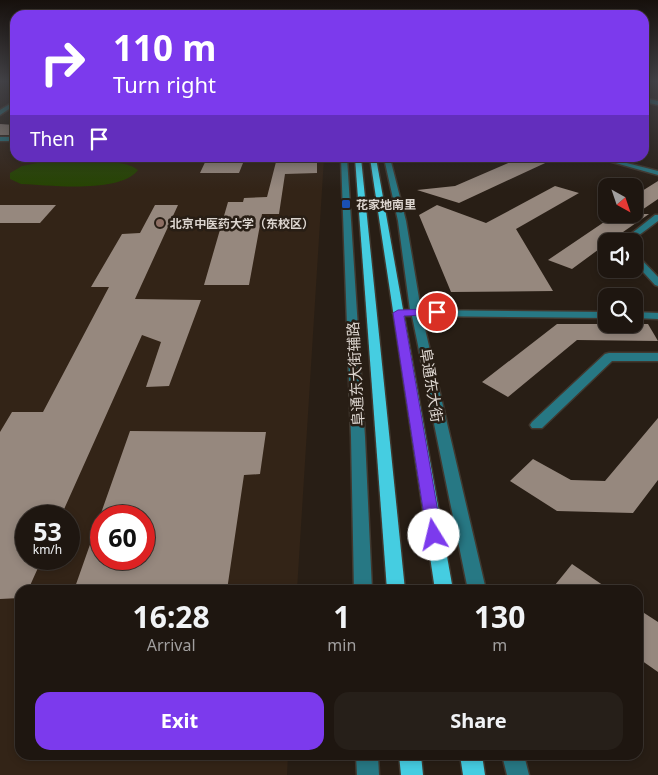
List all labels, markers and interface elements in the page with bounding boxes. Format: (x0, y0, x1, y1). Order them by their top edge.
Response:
text: 110 m (113, 24, 216, 71)
icon: right (30, 30, 95, 95)
text: Turn right (113, 69, 216, 99)
icon: arrive (85, 125, 113, 153)
text: Then (30, 126, 75, 152)
north arrow (598, 178, 642, 222)
map controls (598, 178, 643, 333)
place label: 花家地南里 (356, 196, 416, 213)
marker: 花家地南里 (340, 198, 352, 210)
place label: 北京中医药大学（东校区） (170, 215, 314, 232)
marker: 北京中医药大学（东校区） (154, 217, 166, 229)
button: sound (598, 233, 643, 278)
button: search (598, 288, 643, 333)
pin (416, 291, 458, 333)
icon: arrive (423, 298, 451, 326)
street label: 阜通东大街辅路 (342, 321, 368, 427)
street label: 阜通东大街 (416, 346, 448, 424)
speed limit sign: 60 (90, 505, 155, 570)
position arrow (407, 508, 459, 560)
text: 53 (33, 514, 62, 548)
text: km/h (33, 541, 62, 558)
text: 16:28 (133, 596, 210, 637)
text: 1 (333, 596, 350, 637)
text: 130 (474, 596, 525, 637)
text: Arrival (147, 634, 196, 656)
text: min (327, 634, 356, 656)
text: m (492, 634, 507, 656)
button: Exit (35, 692, 324, 750)
button: Share (334, 692, 623, 750)

